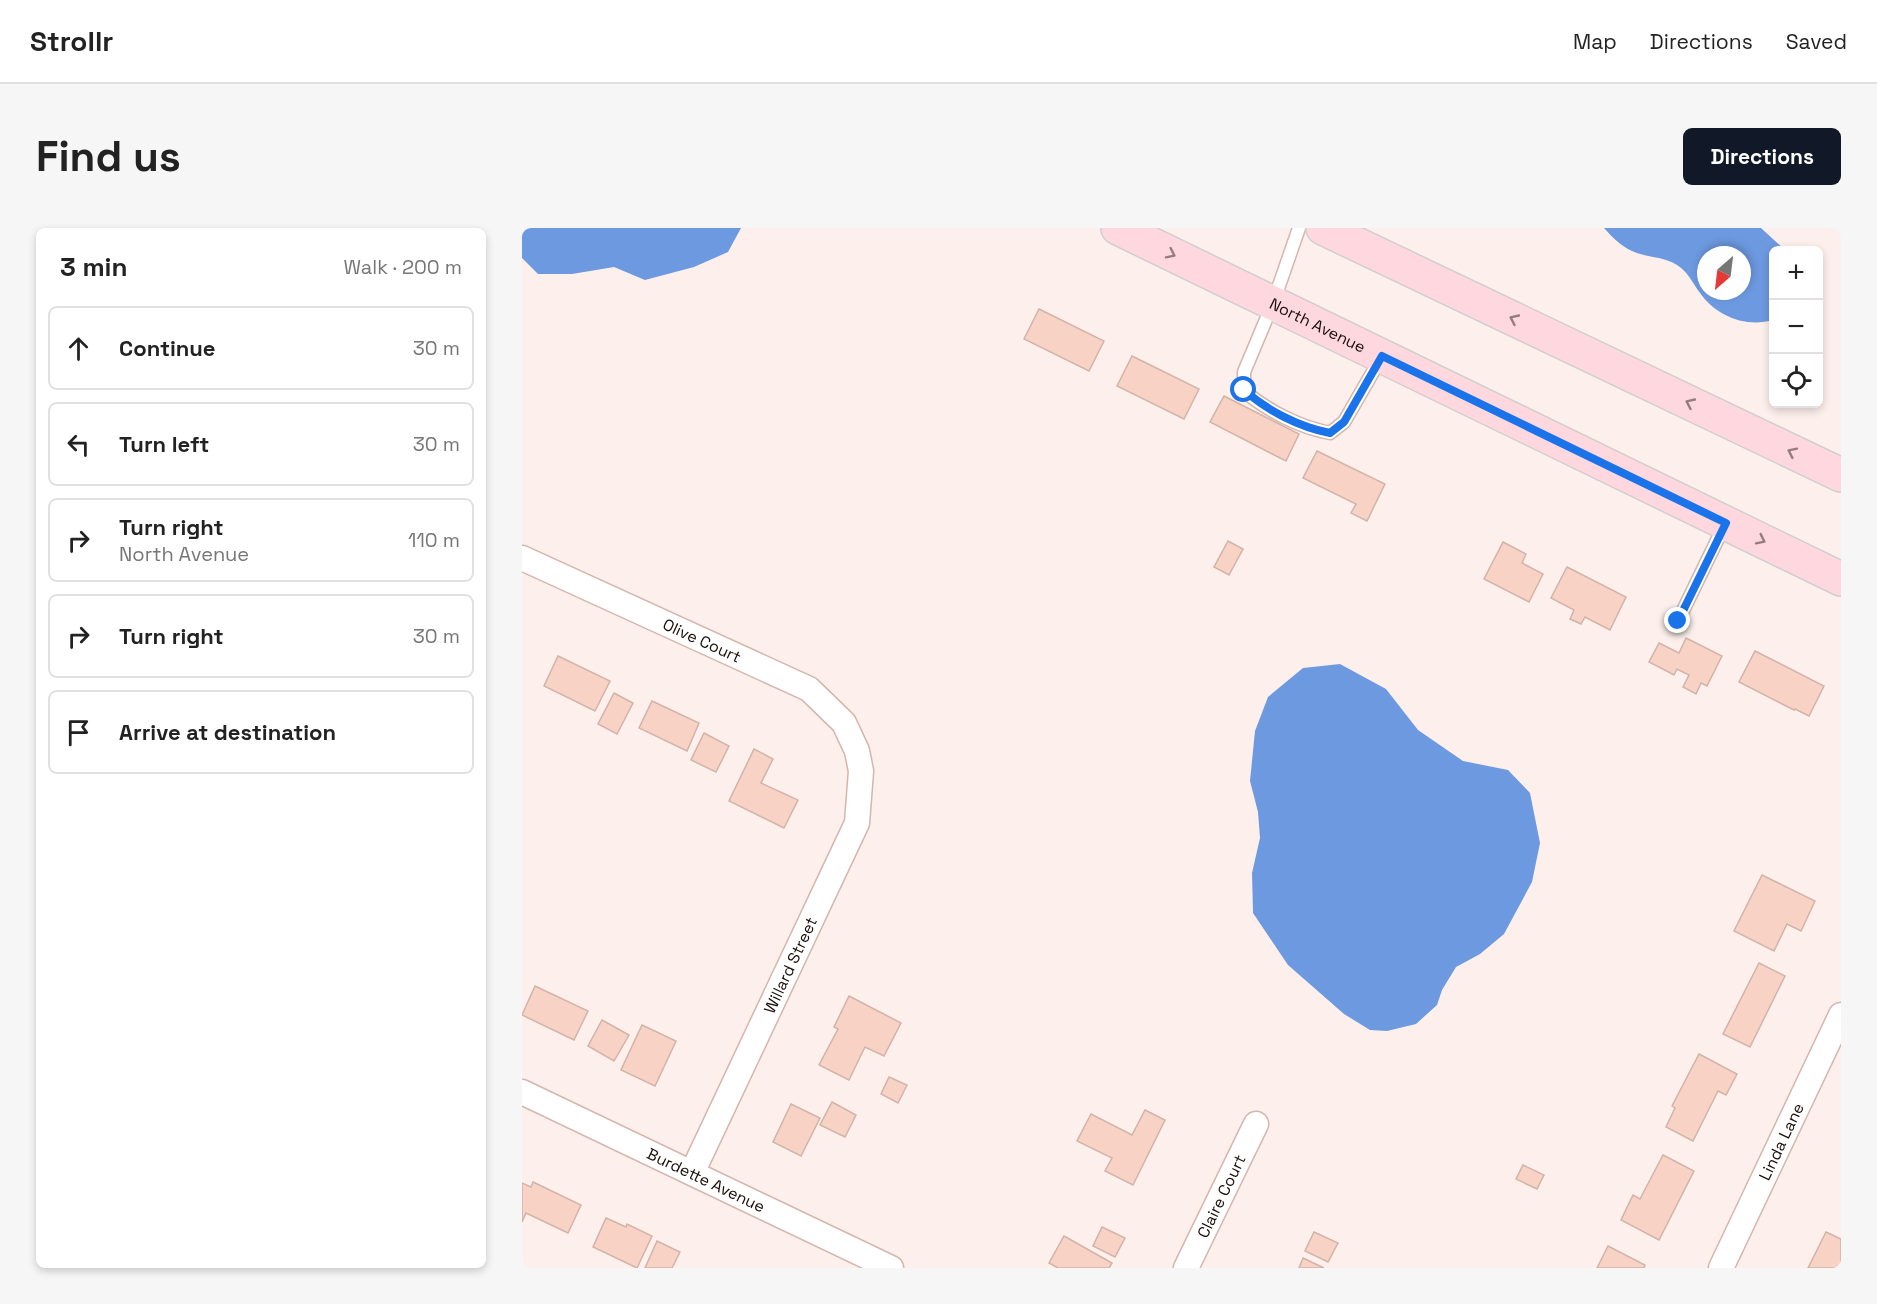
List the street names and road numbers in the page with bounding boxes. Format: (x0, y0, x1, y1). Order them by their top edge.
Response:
street label: North Avenue (1266, 293, 1369, 358)
street label: Olive Court (659, 614, 744, 668)
street label: Willard Street (759, 914, 822, 1017)
street label: Linda Lane (1754, 1100, 1809, 1184)
street label: Burdette Avenue (643, 1143, 768, 1217)
street label: Claire Court (1192, 1151, 1251, 1241)

